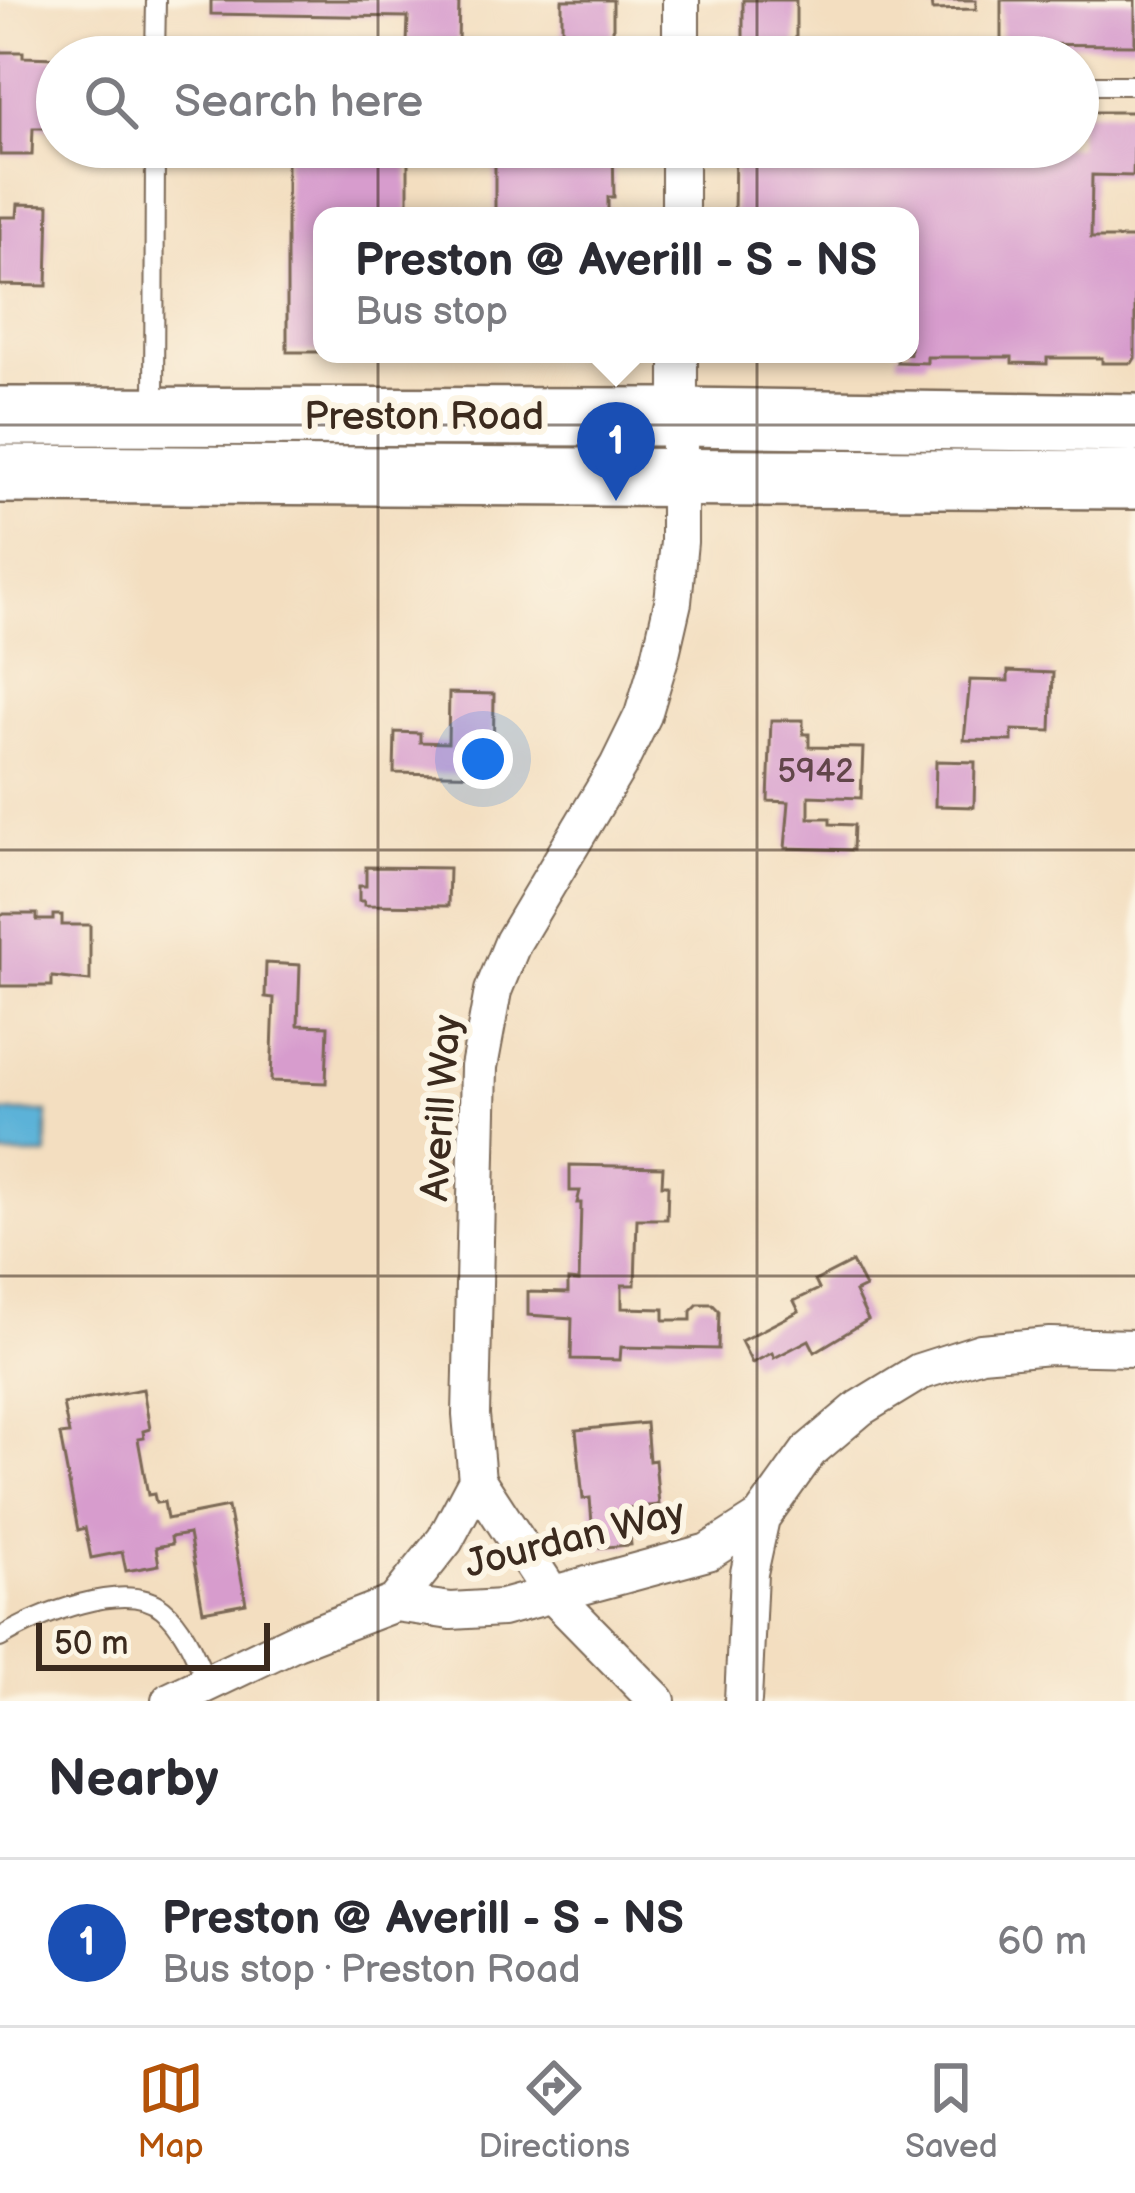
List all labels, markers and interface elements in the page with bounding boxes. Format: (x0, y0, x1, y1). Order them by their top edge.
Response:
search box (36, 36, 1099, 168)
icon: search (78, 69, 144, 135)
text: Search here (174, 75, 423, 130)
popup (313, 207, 919, 363)
text: Preston @ Averill - S - NS (355, 234, 877, 289)
text: Bus stop (355, 289, 508, 336)
street label: Preston Road (304, 394, 544, 441)
pin: 1 (577, 402, 655, 501)
your location (453, 729, 513, 789)
house number: 5942 (777, 752, 855, 792)
street label: Averill Way (412, 1013, 472, 1203)
street label: Jourdan Way (460, 1489, 690, 1589)
scale bar (36, 1617, 270, 1670)
text: 50 m (54, 1624, 129, 1664)
text: Nearby (48, 1749, 219, 1810)
text: Preston @ Averill - S - NS (162, 1892, 684, 1947)
text: 1 (79, 1919, 95, 1966)
text: 60 m (997, 1919, 1087, 1966)
text: Bus stop · Preston Road (162, 1947, 581, 1994)
tab: Map (137, 2055, 204, 2167)
tab: Directions (478, 2055, 630, 2167)
tab: Saved (905, 2055, 998, 2167)

